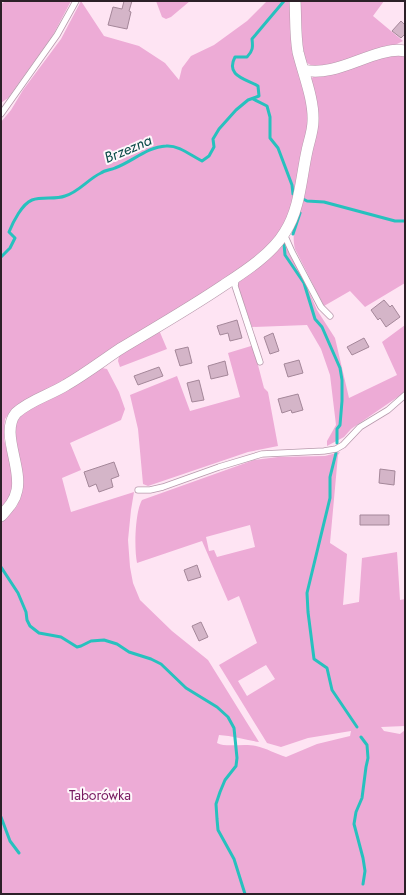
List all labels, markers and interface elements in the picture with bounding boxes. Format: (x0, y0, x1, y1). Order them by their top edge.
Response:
water label: Brzezna (101, 129, 156, 169)
park label: Taborówka (69, 785, 131, 805)

